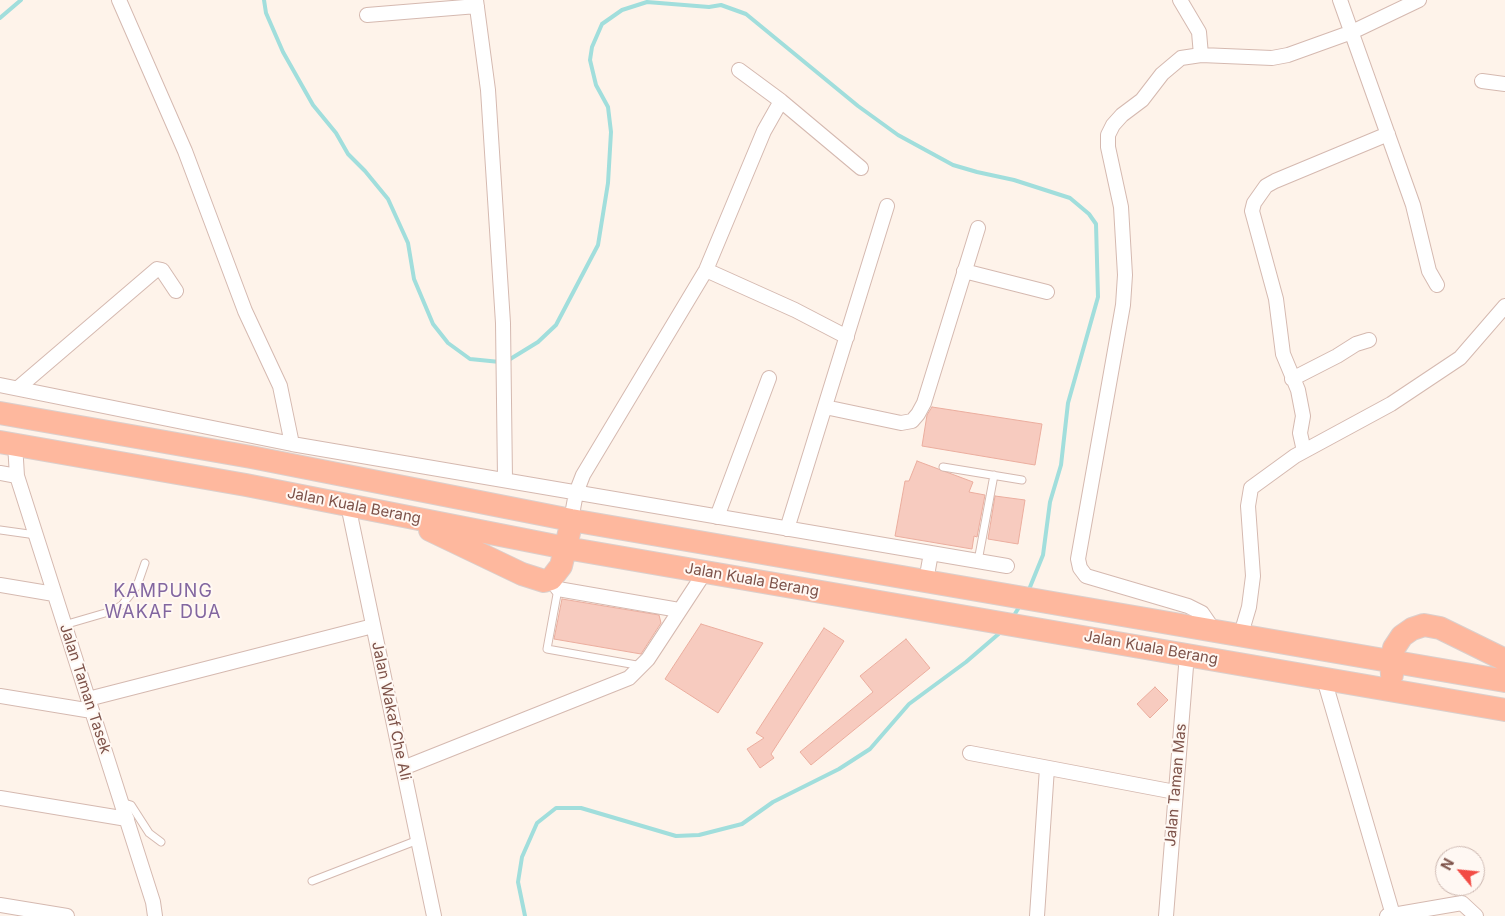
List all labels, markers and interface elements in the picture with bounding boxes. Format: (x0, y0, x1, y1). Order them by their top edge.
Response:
street label: Jalan Kuala Berang (286, 484, 422, 528)
street label: Jalan Kuala Berang (683, 559, 821, 601)
district label: KAMPUNG WAKAF DUA (103, 581, 223, 624)
street label: Jalan Taman Tasek (55, 622, 115, 756)
street label: Jalan Kuala Berang (1082, 627, 1220, 669)
street label: Jalan Wakaf Che Ali (367, 640, 415, 782)
street label: Jalan Taman Mas (1162, 723, 1190, 847)
north arrow (1435, 846, 1485, 896)
text: N (1437, 855, 1457, 873)

